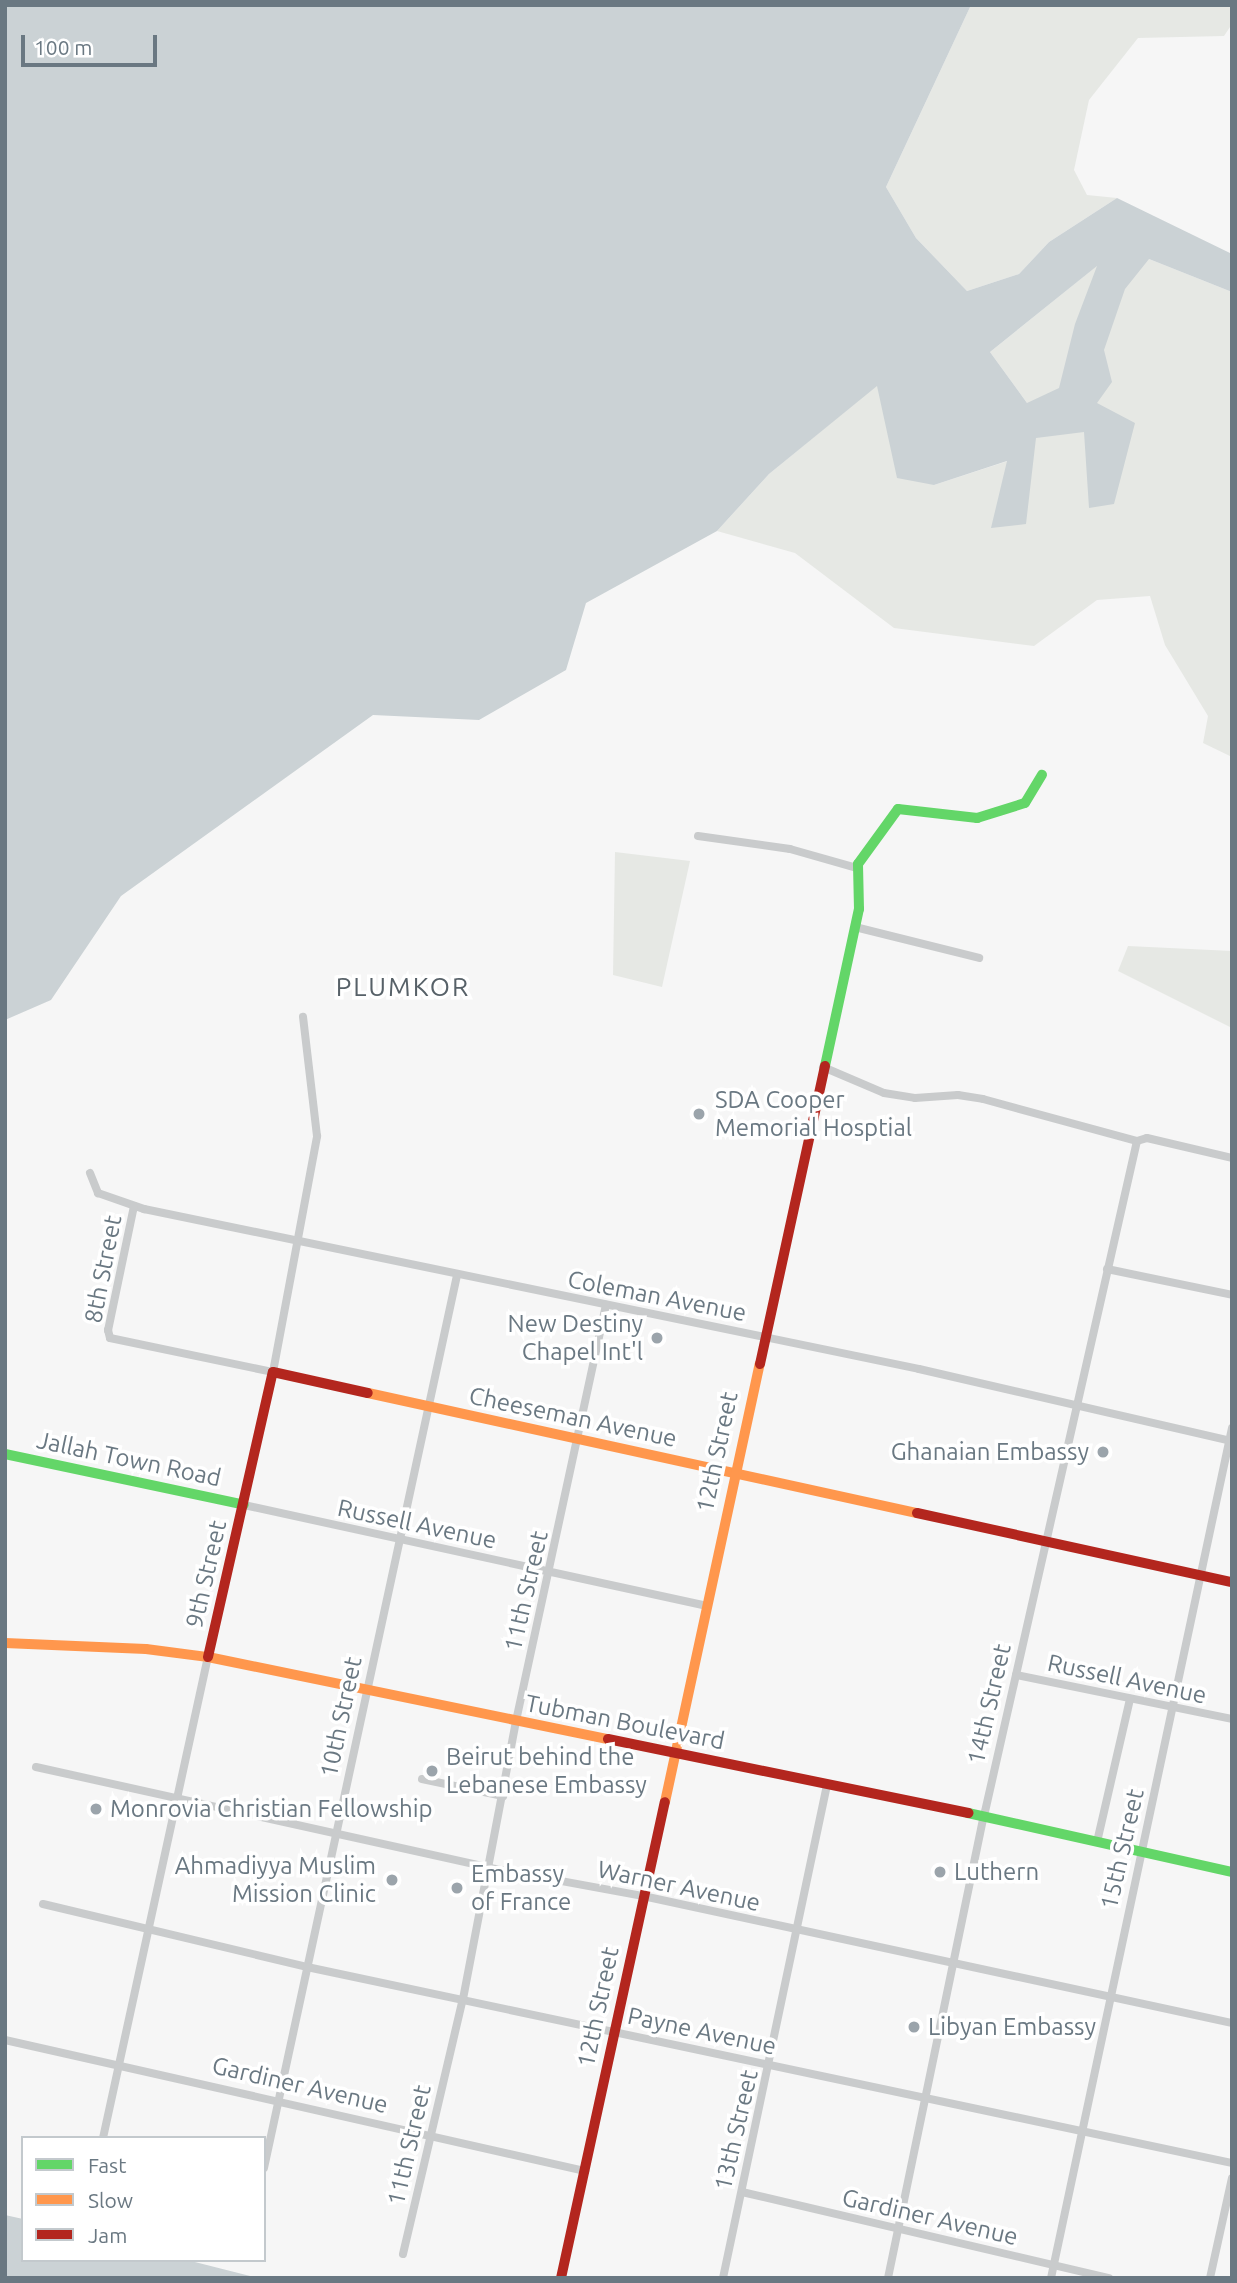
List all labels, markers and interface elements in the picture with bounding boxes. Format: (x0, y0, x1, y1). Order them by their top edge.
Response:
scale bar (24, 21, 161, 65)
text: 100 m (34, 35, 92, 59)
district label: PLUMKOR (337, 971, 469, 1003)
place label: SDA Cooper Memorial Hosptial (715, 1086, 912, 1142)
marker: SDA Cooper Memorial Hosptial (689, 1104, 709, 1124)
street label: 8th Street (78, 1213, 128, 1325)
street label: Coleman Avenue (565, 1265, 749, 1327)
place label: New Destiny Chapel Int'l (508, 1310, 643, 1366)
marker: New Destiny Chapel Int'l (649, 1330, 665, 1346)
street label: Cheeseman Avenue (466, 1381, 680, 1453)
street label: 12th Street (690, 1389, 744, 1515)
street label: Jallah Town Road (34, 1425, 224, 1493)
place label: Ghanaian Embassy (891, 1438, 1089, 1466)
marker: Ghanaian Embassy (1095, 1444, 1111, 1460)
street label: Russell Avenue (335, 1493, 499, 1555)
street label: 9th Street (180, 1518, 232, 1630)
street label: 11th Street (498, 1528, 554, 1654)
street label: 14th Street (961, 1641, 1017, 1767)
street label: Russell Avenue (1045, 1648, 1209, 1710)
street label: 10th Street (314, 1654, 368, 1780)
street label: Tubman Boulevard (523, 1689, 727, 1755)
place label: Beirut behind the Lebanese Embassy (446, 1743, 647, 1799)
marker: Beirut behind the Lebanese Embassy (424, 1763, 440, 1779)
street label: 15th Street (1094, 1786, 1150, 1912)
place label: Monrovia Christian Fellowship (110, 1795, 433, 1823)
marker: Monrovia Christian Fellowship (88, 1801, 104, 1817)
place label: Ahmadiyya Muslim Mission Clinic (175, 1852, 376, 1908)
street label: Warner Avenue (595, 1855, 763, 1917)
place label: Luthern (954, 1858, 1039, 1886)
place label: Embassy of France (471, 1860, 571, 1916)
marker: Luthern (932, 1864, 948, 1880)
marker: Ahmadiyya Muslim Mission Clinic (382, 1870, 402, 1890)
marker: Embassy of France (449, 1880, 465, 1896)
street label: 12th Street (571, 1944, 625, 2070)
street label: Payne Avenue (625, 2001, 779, 2061)
place label: Libyan Embassy (928, 2013, 1096, 2041)
marker: Libyan Embassy (906, 2019, 922, 2035)
street label: Gardiner Avenue (209, 2051, 391, 2119)
street label: 13th Street (708, 2067, 764, 2193)
street label: 11th Street (381, 2082, 437, 2208)
legend (21, 2136, 266, 2262)
text: Fast (88, 2153, 126, 2177)
street label: Gardiner Avenue (839, 2183, 1021, 2251)
text: Slow (88, 2188, 133, 2212)
text: Jam (88, 2223, 127, 2247)

